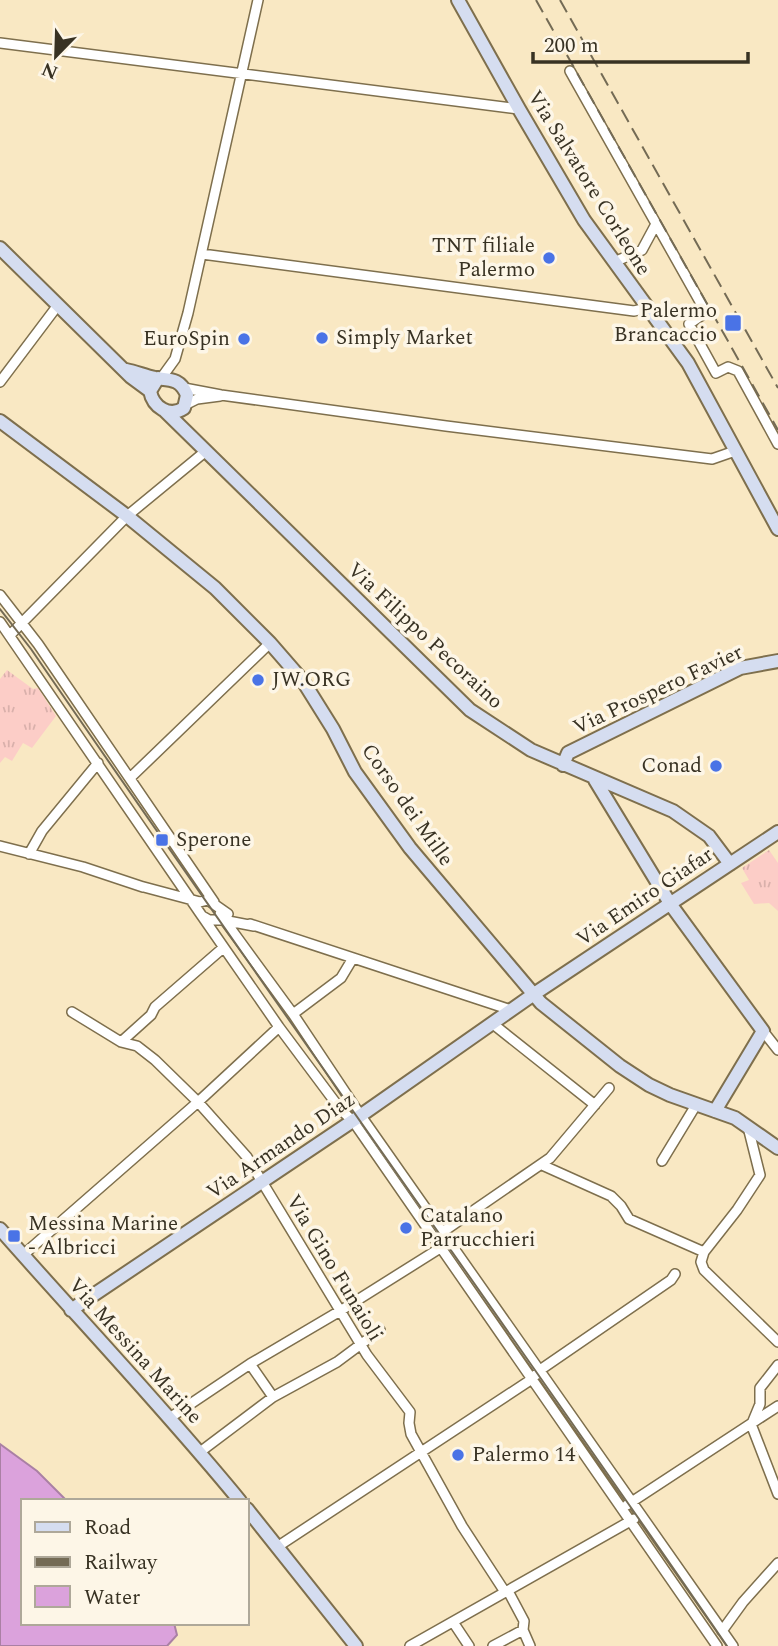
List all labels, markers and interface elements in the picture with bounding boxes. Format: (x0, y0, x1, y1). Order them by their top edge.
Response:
north arrow (21, 21, 91, 91)
scale bar (533, 21, 748, 65)
text: 200 m (544, 30, 599, 62)
text: N (37, 54, 63, 87)
street label: Via Salvatore Corleone (519, 84, 659, 282)
place label: TNT filiale Palermo (432, 230, 535, 286)
marker: TNT filiale Palermo (541, 250, 557, 266)
place label: Palermo Brancaccio (614, 295, 717, 351)
marker: Palermo Brancaccio (723, 313, 743, 333)
place label: Simply Market (336, 322, 473, 354)
place label: EuroSpin (143, 323, 230, 355)
marker: Simply Market (314, 330, 330, 346)
marker: EuroSpin (236, 331, 252, 347)
street label: Via Filippo Pecoraino (340, 555, 510, 717)
street label: Via Prospero Favier (568, 636, 748, 744)
place label: JW.ORG (272, 664, 351, 696)
marker: JW.ORG (250, 672, 266, 688)
street label: Corso dei Mille (353, 737, 461, 873)
place label: Conad (641, 750, 702, 782)
marker: Conad (708, 758, 724, 774)
place label: Sperone (176, 824, 251, 856)
marker: Sperone (154, 832, 170, 848)
street label: Via Emiro Giafar (570, 839, 720, 955)
street label: Via Armando Diaz (200, 1084, 362, 1208)
street label: Via Gino Funaioli (277, 1188, 391, 1348)
place label: Catalano Parrucchieri (420, 1200, 536, 1256)
place label: Messina Marine - Albricci (28, 1208, 178, 1264)
marker: Catalano Parrucchieri (398, 1220, 414, 1236)
marker: Messina Marine - Albricci (6, 1228, 22, 1244)
street label: Via Messina Marine (60, 1271, 210, 1431)
place label: Palermo 14 (472, 1439, 576, 1471)
marker: Palermo 14 (450, 1447, 466, 1463)
legend (21, 1499, 248, 1625)
text: Road (84, 1512, 131, 1544)
text: Railway (84, 1547, 158, 1579)
text: Water (84, 1582, 140, 1614)

